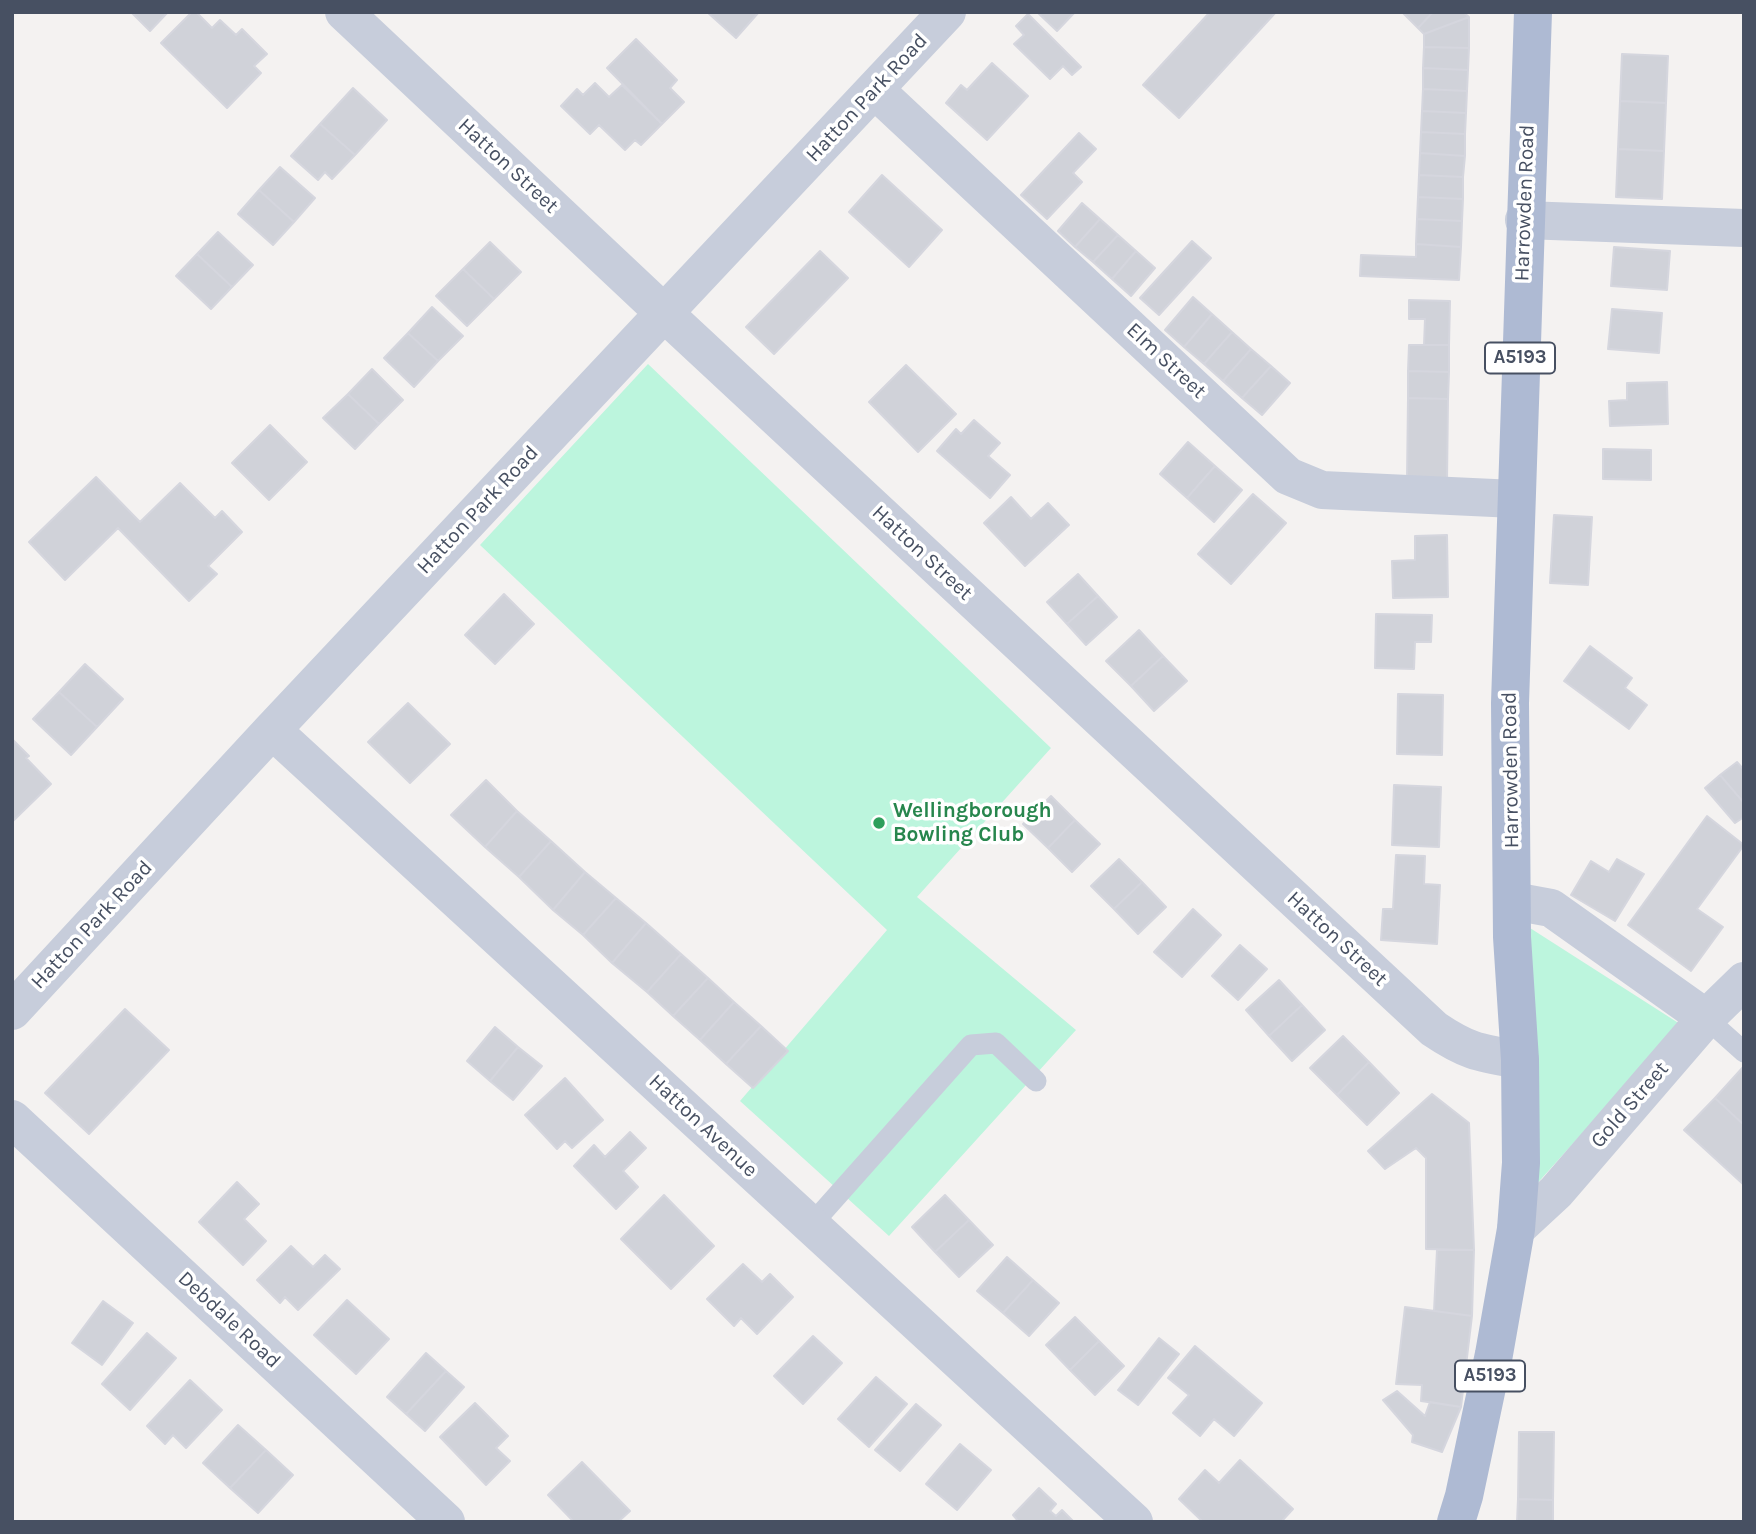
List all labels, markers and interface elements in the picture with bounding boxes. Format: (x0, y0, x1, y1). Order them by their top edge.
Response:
street label: Hatton Park Road (801, 29, 933, 167)
street label: Hatton Street (453, 113, 563, 219)
street label: Harrowden Road (1510, 124, 1540, 282)
street label: Elm Street (1121, 318, 1211, 404)
road number: A5193 (1485, 342, 1555, 374)
street label: Hatton Park Road (412, 441, 544, 579)
street label: Hatton Street (867, 500, 977, 606)
street label: Harrowden Road (1497, 691, 1525, 849)
place label: Wellingborough Bowling Club (893, 798, 1052, 848)
marker: Wellingborough Bowling Club (871, 815, 887, 831)
street label: Hatton Park Road (26, 856, 158, 994)
street label: Hatton Street (1282, 886, 1392, 992)
street label: Gold Street (1586, 1057, 1674, 1153)
street label: Hatton Avenue (643, 1069, 763, 1183)
street label: Debdale Road (172, 1266, 286, 1374)
road number: A5193 (1455, 1360, 1525, 1392)

